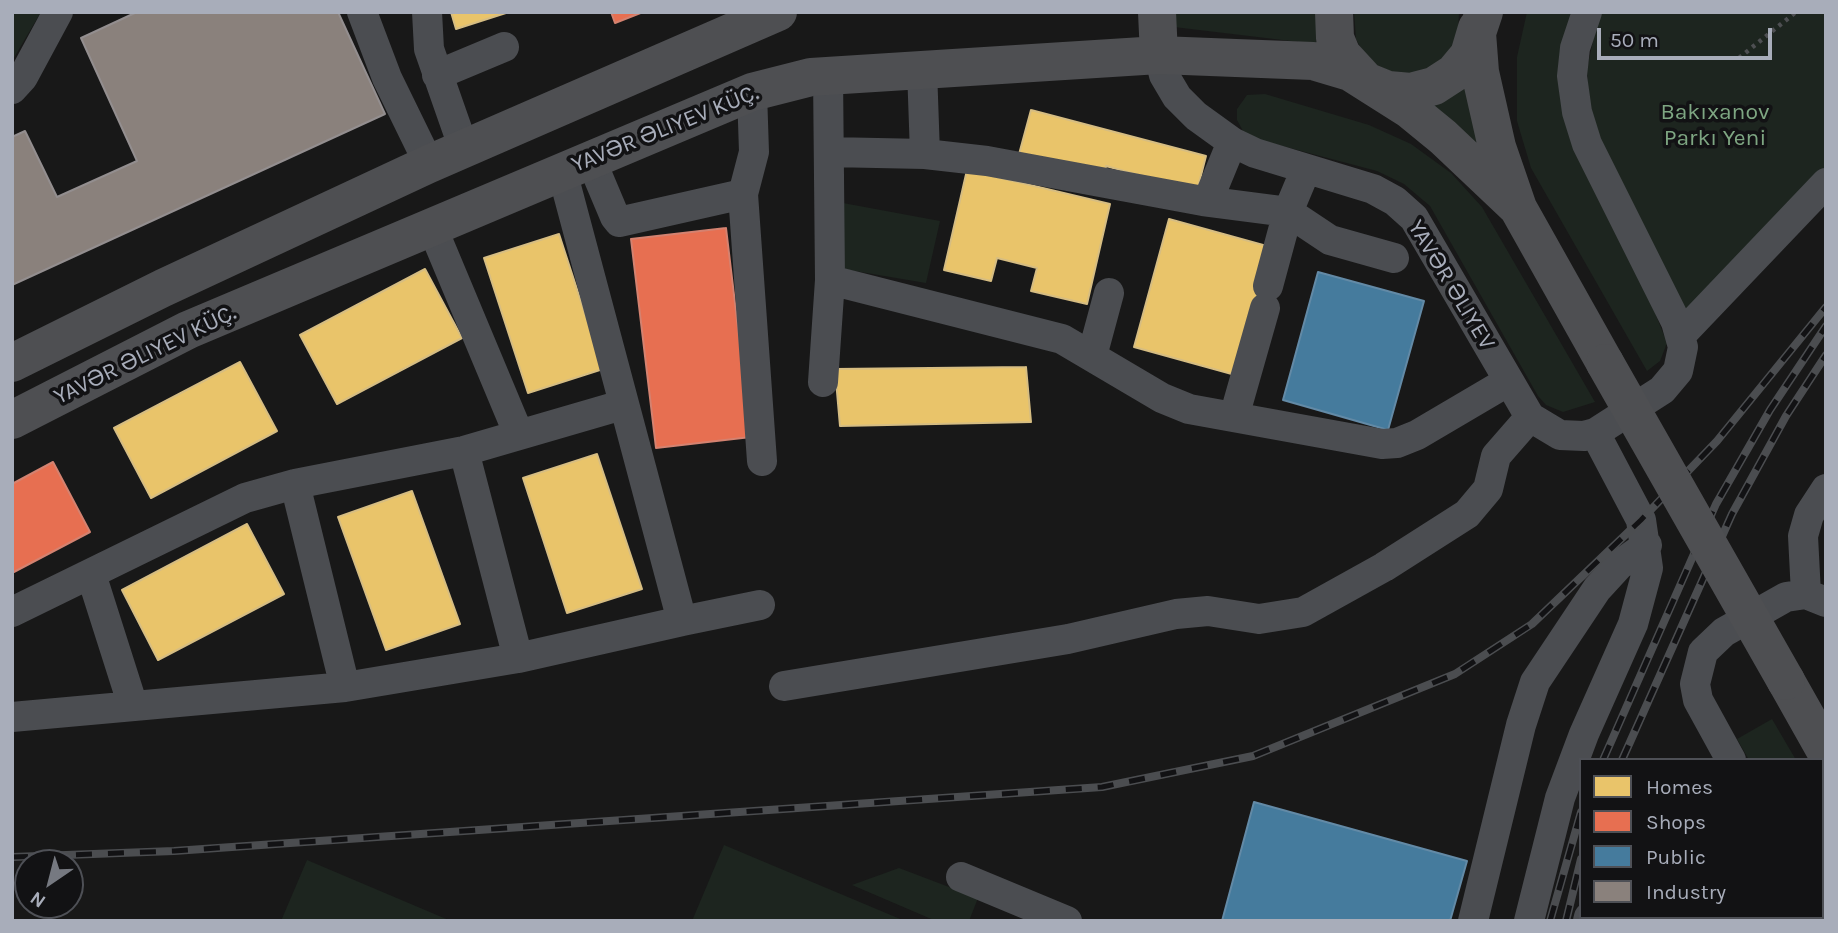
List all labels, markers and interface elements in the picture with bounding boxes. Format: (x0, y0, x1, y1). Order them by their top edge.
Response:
scale bar (1600, 14, 1775, 58)
text: 50 m (1610, 28, 1659, 52)
street label: YAVƏR ƏLIYEV KÜÇ. (568, 79, 762, 179)
park label: Bakıxanov Parkı Yeni (1660, 98, 1770, 152)
street label: YAVƏR ƏLIYEV (1401, 215, 1501, 355)
street label: YAVƏR ƏLIYEV KÜÇ. (50, 299, 240, 411)
legend (1579, 758, 1824, 919)
text: Homes (1646, 775, 1713, 799)
text: Shops (1646, 810, 1706, 834)
text: Public (1646, 845, 1706, 869)
north arrow (14, 849, 84, 919)
text: Industry (1646, 880, 1726, 904)
text: N (26, 887, 50, 912)

